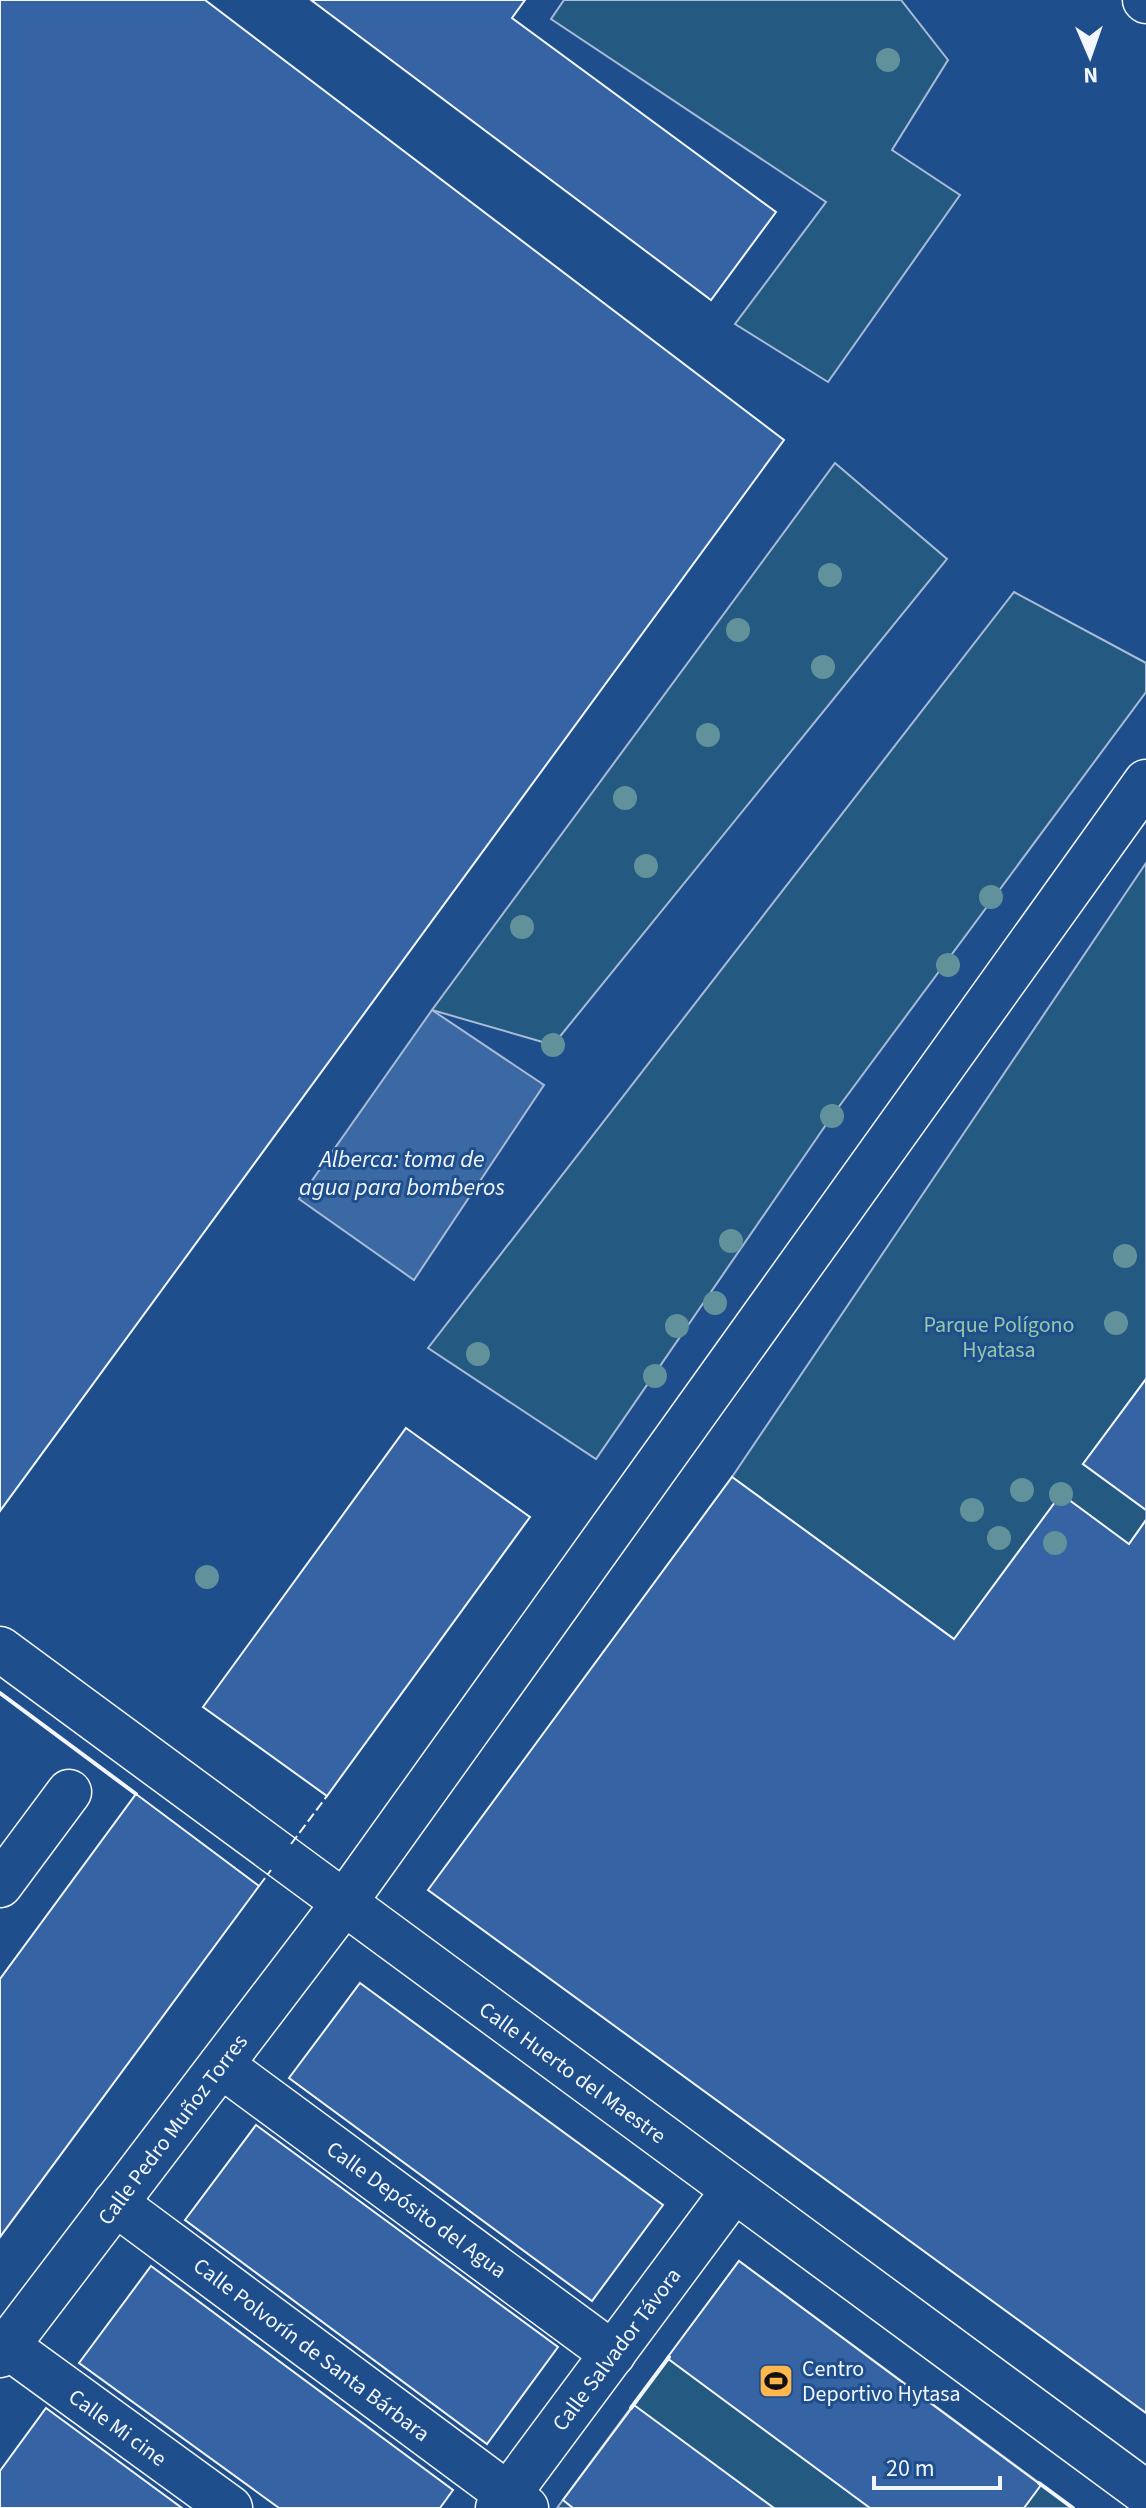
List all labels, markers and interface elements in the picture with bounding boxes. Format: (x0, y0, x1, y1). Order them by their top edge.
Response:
north arrow (1050, 16, 1130, 96)
text: N (1083, 59, 1099, 91)
water label: Alberca: toma de agua para bomberos (299, 1142, 505, 1205)
park label: Parque Polígono Hyatasa (923, 1309, 1075, 1366)
street label: Calle Huerto del Maestre (472, 1994, 673, 2152)
street label: Calle Pedro Muñoz Torres (90, 2027, 255, 2232)
street label: Calle Depósito del Agua (320, 2133, 513, 2286)
street label: Calle Polvorín de Santa Bárbara (186, 2250, 436, 2450)
street label: Calle Salvador Távora (545, 2261, 689, 2438)
place label: Centro Deportivo Hytasa (802, 2353, 961, 2410)
sports icon: Centro Deportivo Hytasa (757, 2362, 795, 2400)
street label: Calle Mi cine (62, 2381, 173, 2474)
scale bar (874, 2440, 1000, 2490)
text: 20 m (886, 2451, 935, 2486)

